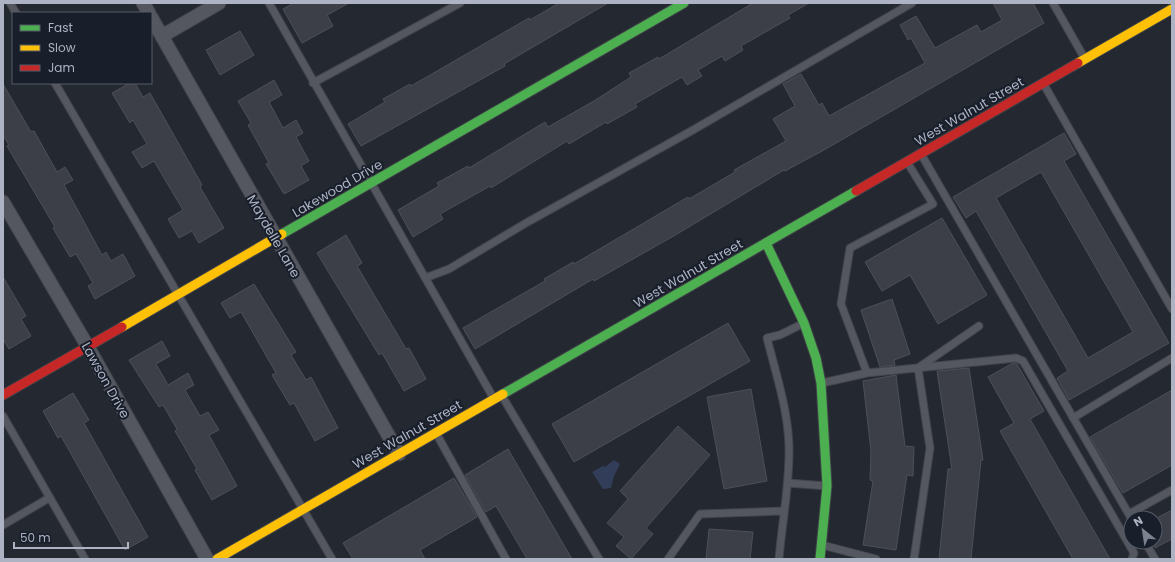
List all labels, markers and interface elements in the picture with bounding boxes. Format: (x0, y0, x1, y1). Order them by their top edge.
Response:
legend (12, 12, 152, 84)
text: Fast (48, 19, 73, 36)
text: Slow (48, 39, 76, 56)
text: Jam (48, 59, 75, 76)
street label: West Walnut Street (911, 72, 1028, 150)
street label: Lakewood Drive (289, 155, 386, 222)
street label: Maydelle Lane (242, 191, 305, 281)
street label: West Walnut Street (630, 234, 747, 312)
street label: Lawson Drive (77, 339, 134, 422)
street label: West Walnut Street (349, 395, 466, 473)
north arrow (1123, 510, 1163, 550)
text: N (1130, 512, 1146, 530)
scale bar (14, 524, 128, 550)
text: 50 m (20, 529, 51, 546)

